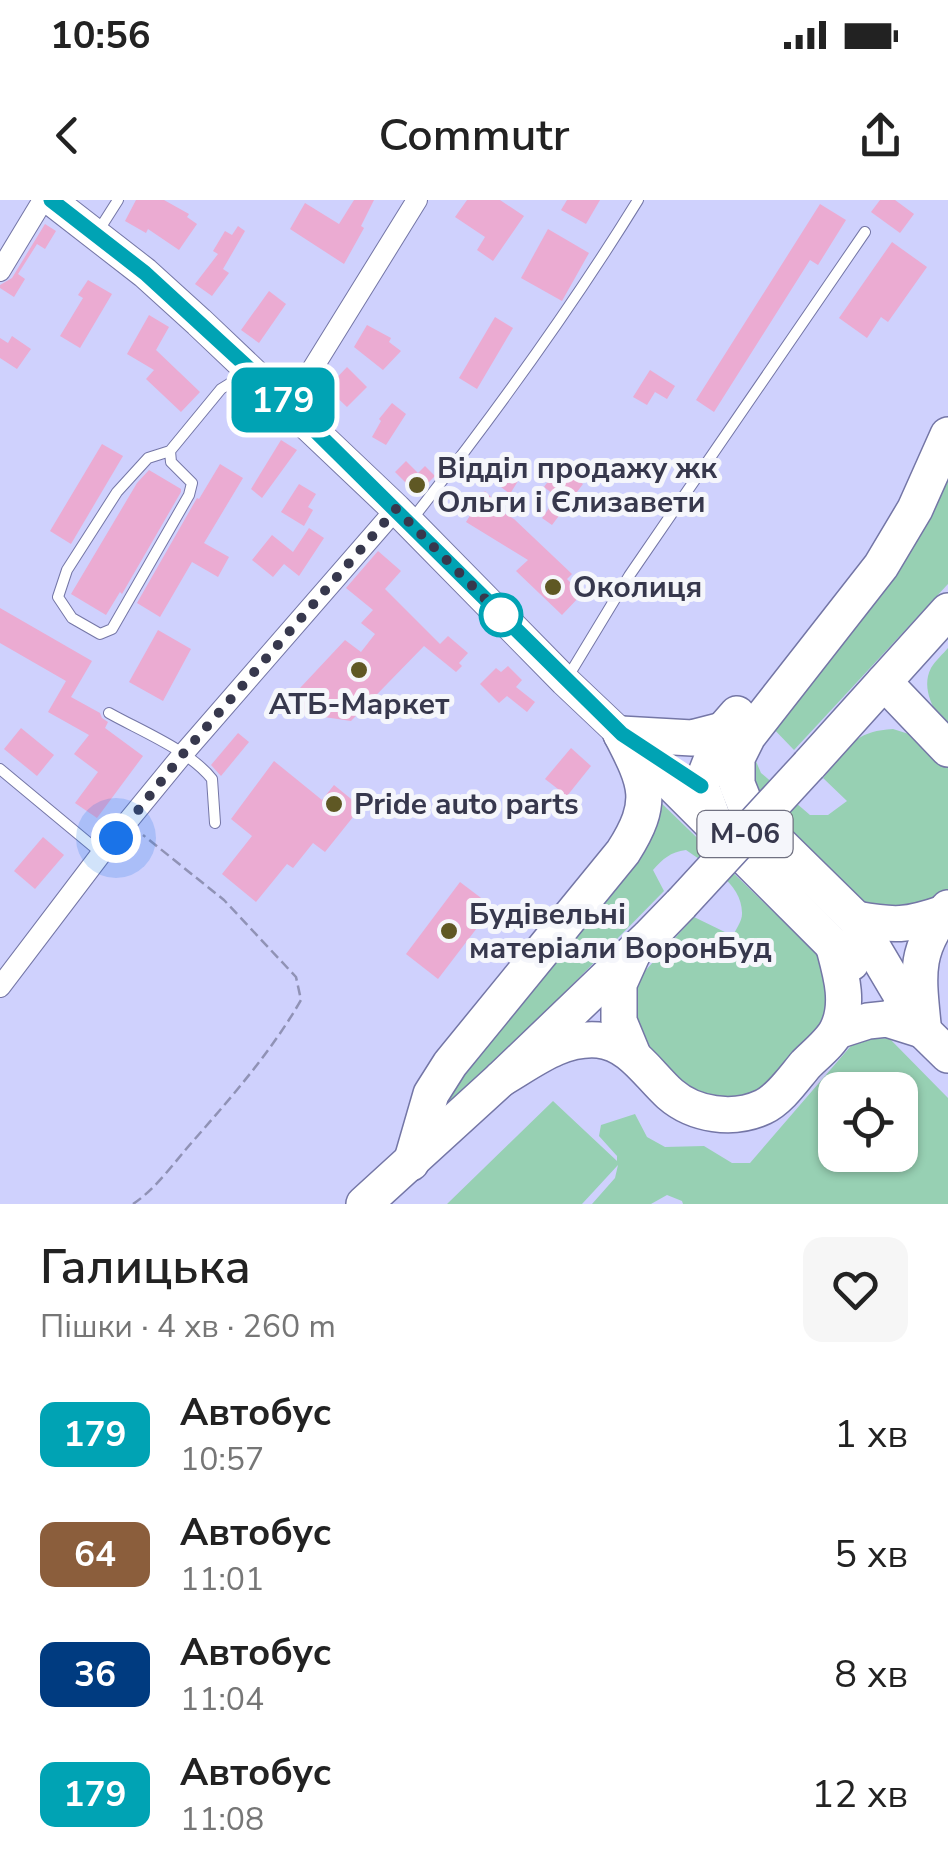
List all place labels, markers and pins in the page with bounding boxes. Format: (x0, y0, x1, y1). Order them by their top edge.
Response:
place label: Відділ продажу жк Ольги і Єлизавети (437, 448, 717, 523)
marker: Відділ продажу жк Ольги і Єлизавети (406, 474, 428, 496)
place label: Околиця (573, 567, 702, 608)
marker: Околиця (542, 576, 564, 598)
unlabelled marker (480, 594, 522, 636)
marker: ATБ-Маркет (348, 659, 370, 681)
place label: ATБ-Маркет (269, 684, 450, 725)
place label: Pride auto parts (354, 784, 579, 825)
marker: Pride auto parts (323, 793, 345, 815)
place label: Будівельні матеріали ВоронБуд (469, 894, 772, 969)
marker: Будівельні матеріали ВоронБуд (438, 920, 460, 942)

